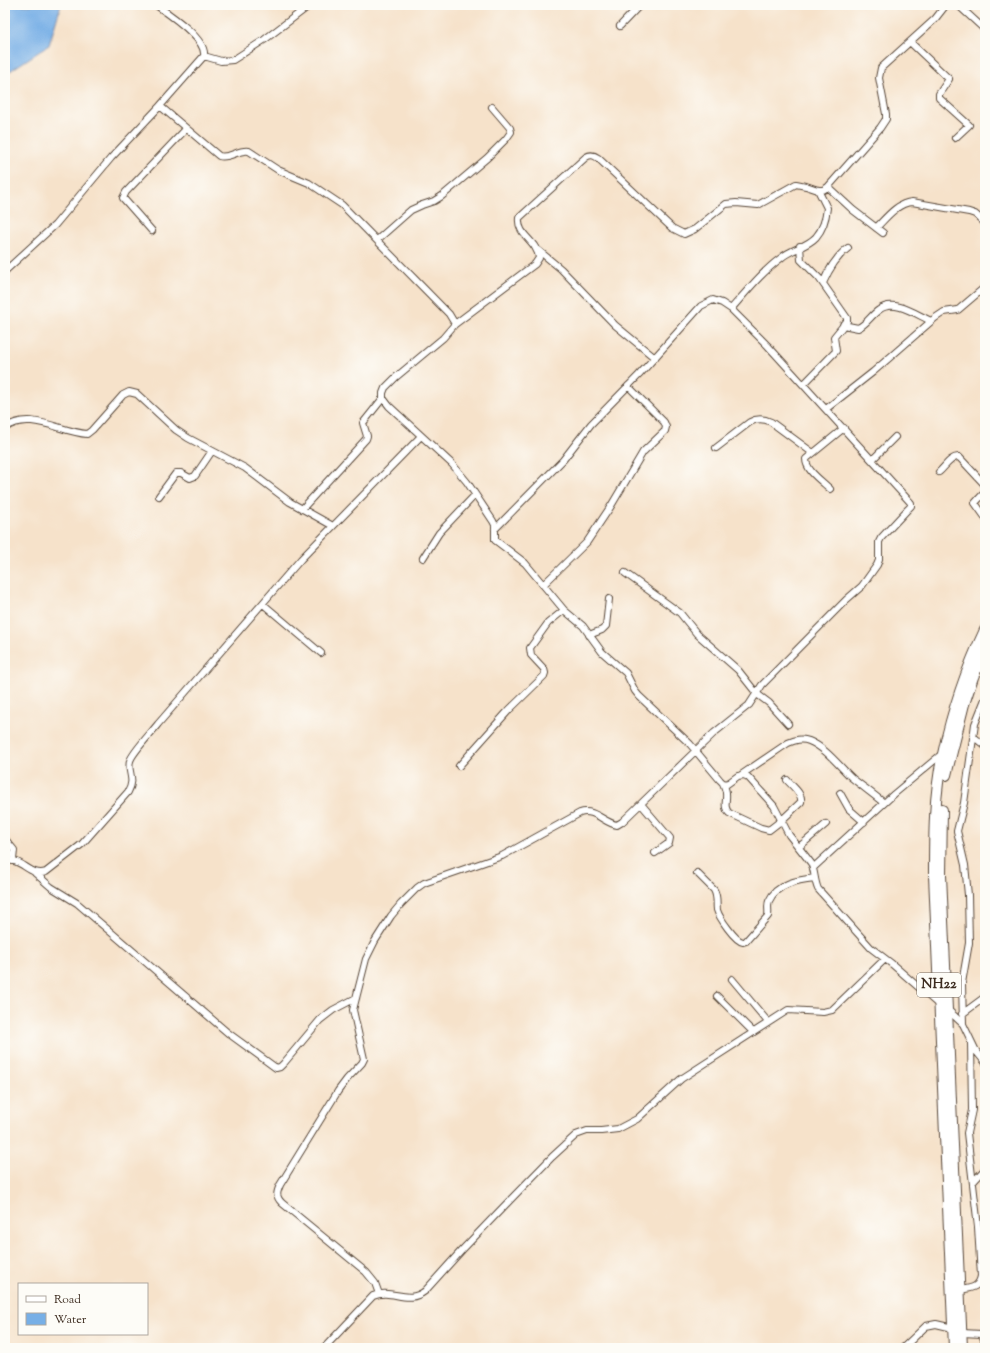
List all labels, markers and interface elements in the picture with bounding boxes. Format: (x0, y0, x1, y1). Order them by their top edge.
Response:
road number: NH22 (917, 973, 961, 997)
legend (18, 1283, 148, 1335)
text: Road (54, 1291, 81, 1309)
text: Water (54, 1311, 87, 1329)

